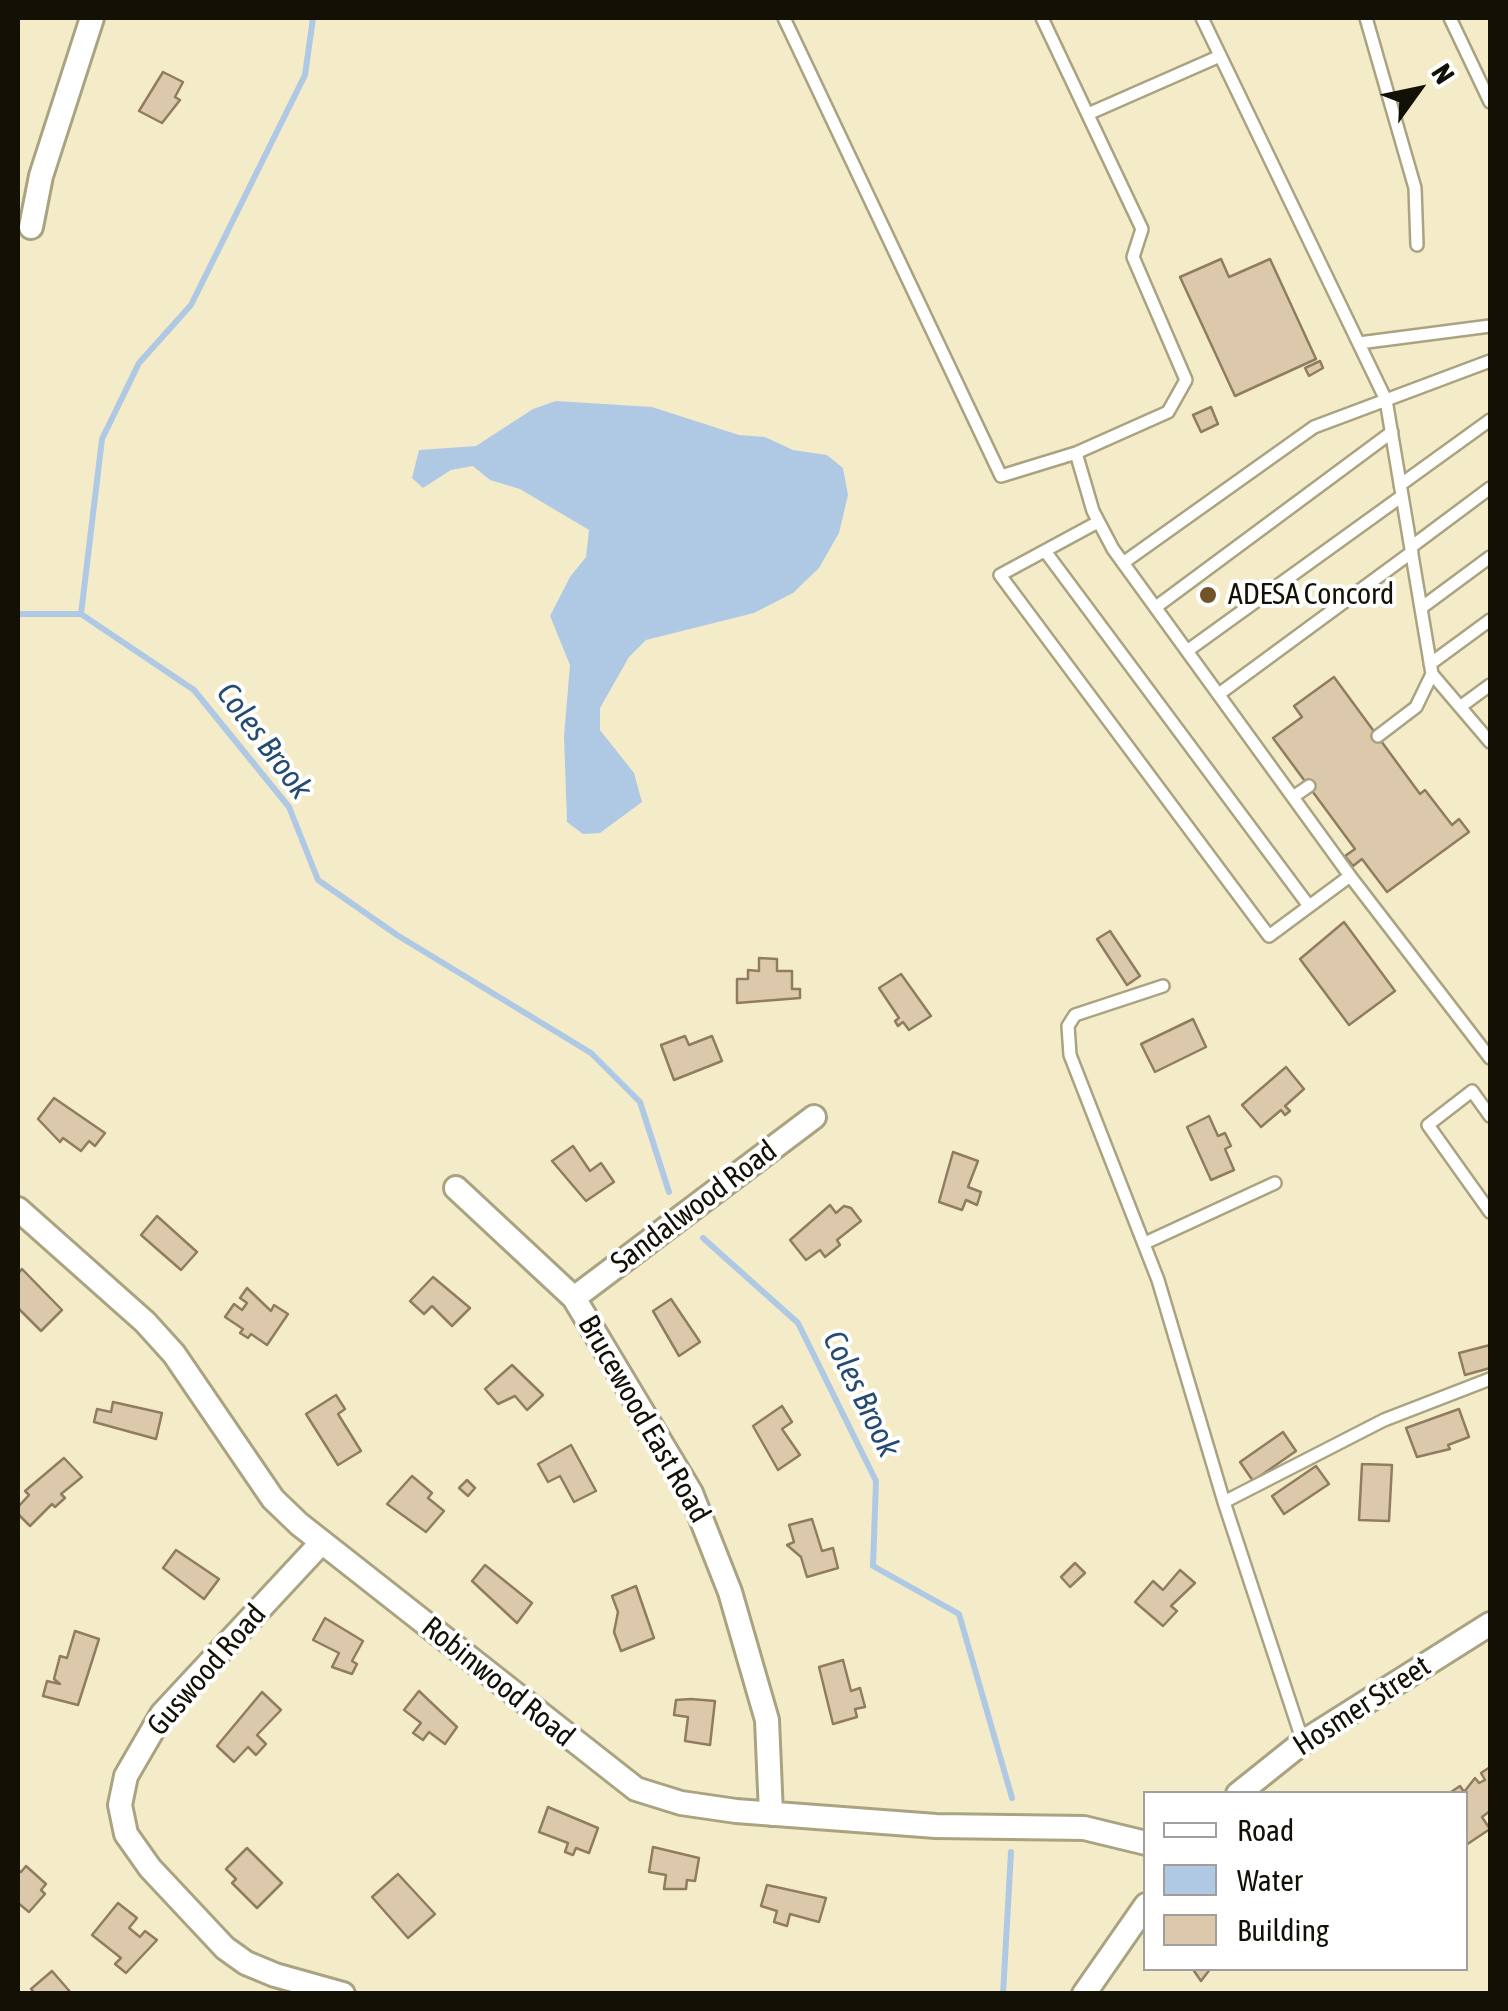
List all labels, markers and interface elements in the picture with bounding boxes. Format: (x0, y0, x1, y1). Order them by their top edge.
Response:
north arrow (1368, 40, 1468, 140)
text: N (1425, 58, 1461, 89)
place label: ADESA Concord (1228, 577, 1394, 613)
marker: ADESA Concord (1197, 584, 1219, 606)
water label: Coles Brook (208, 675, 320, 807)
street label: Sandalwood Road (604, 1133, 784, 1281)
street label: Brucewood East Road (570, 1309, 718, 1529)
water label: Coles Brook (814, 1325, 908, 1463)
street label: Guswood Road (140, 1597, 274, 1743)
street label: Robinwood Road (414, 1609, 582, 1755)
street label: Hosmer Street (1287, 1648, 1437, 1764)
legend (1143, 1791, 1468, 1971)
text: Road (1237, 1813, 1294, 1847)
text: Water (1237, 1863, 1303, 1897)
text: Building (1237, 1913, 1329, 1947)

